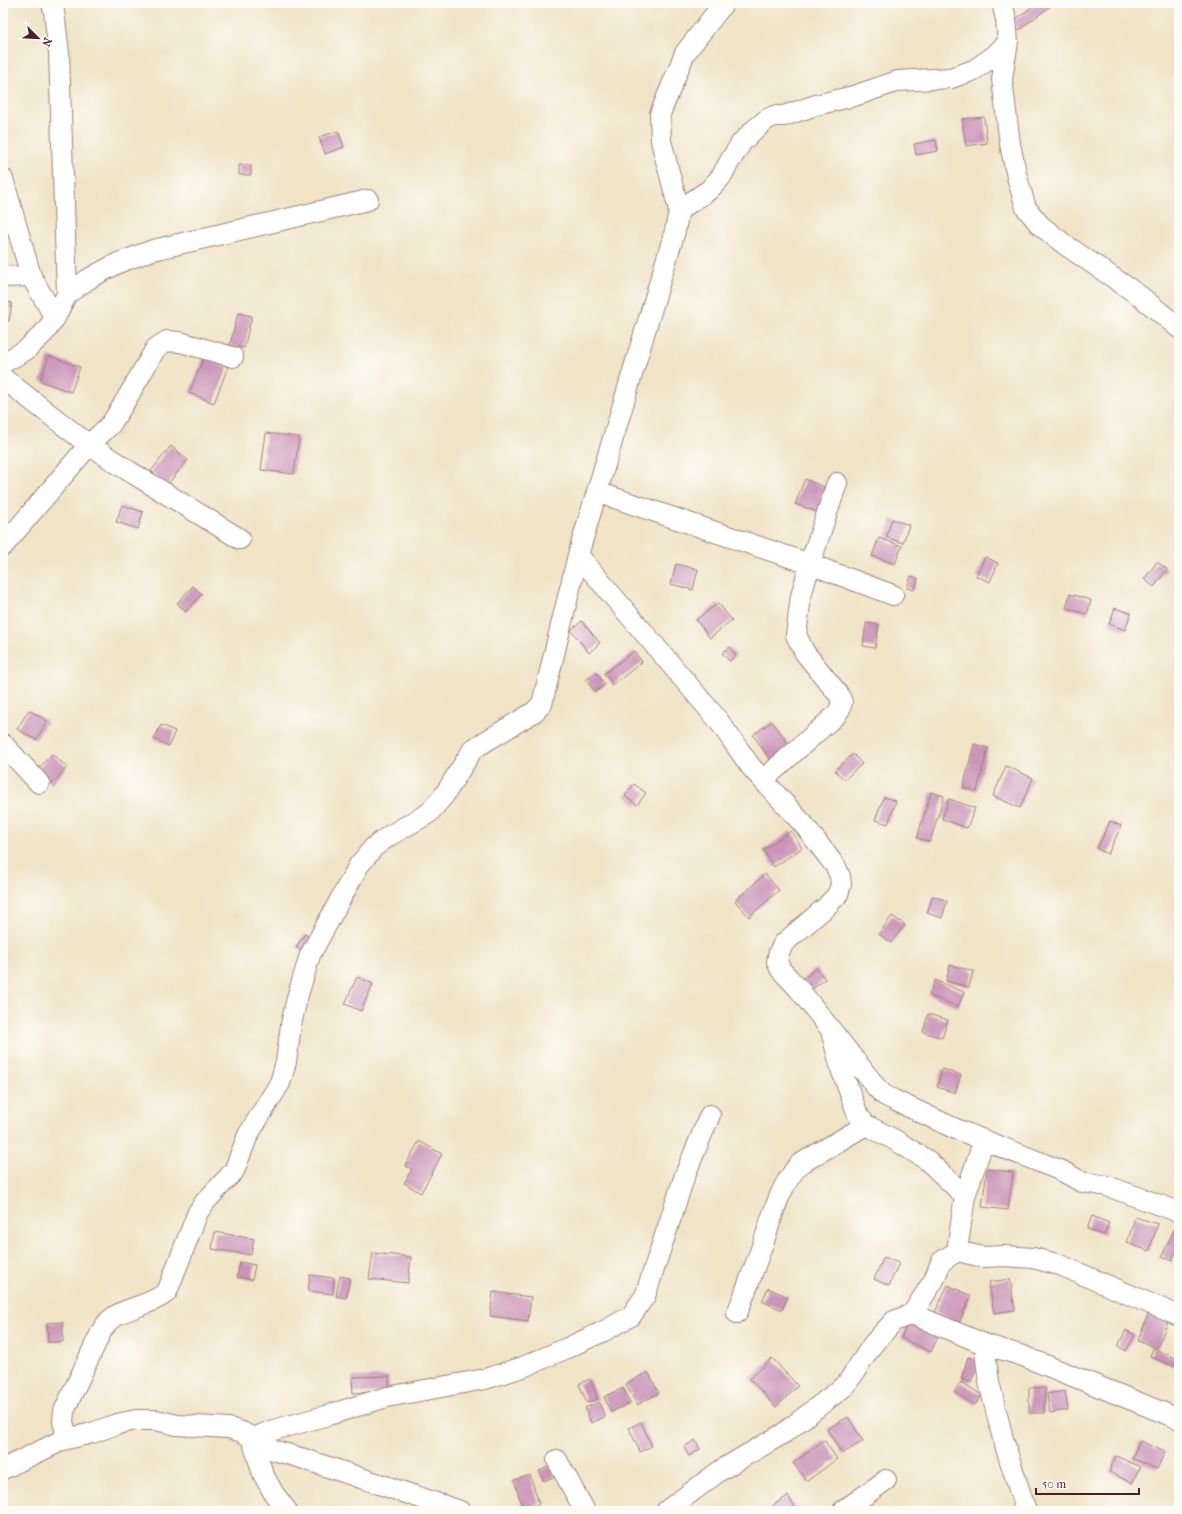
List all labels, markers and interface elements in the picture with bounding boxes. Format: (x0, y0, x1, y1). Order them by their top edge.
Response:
north arrow (18, 18, 58, 58)
text: N (39, 35, 54, 49)
scale bar (1036, 1470, 1139, 1496)
text: 50 m (1042, 1477, 1066, 1491)

